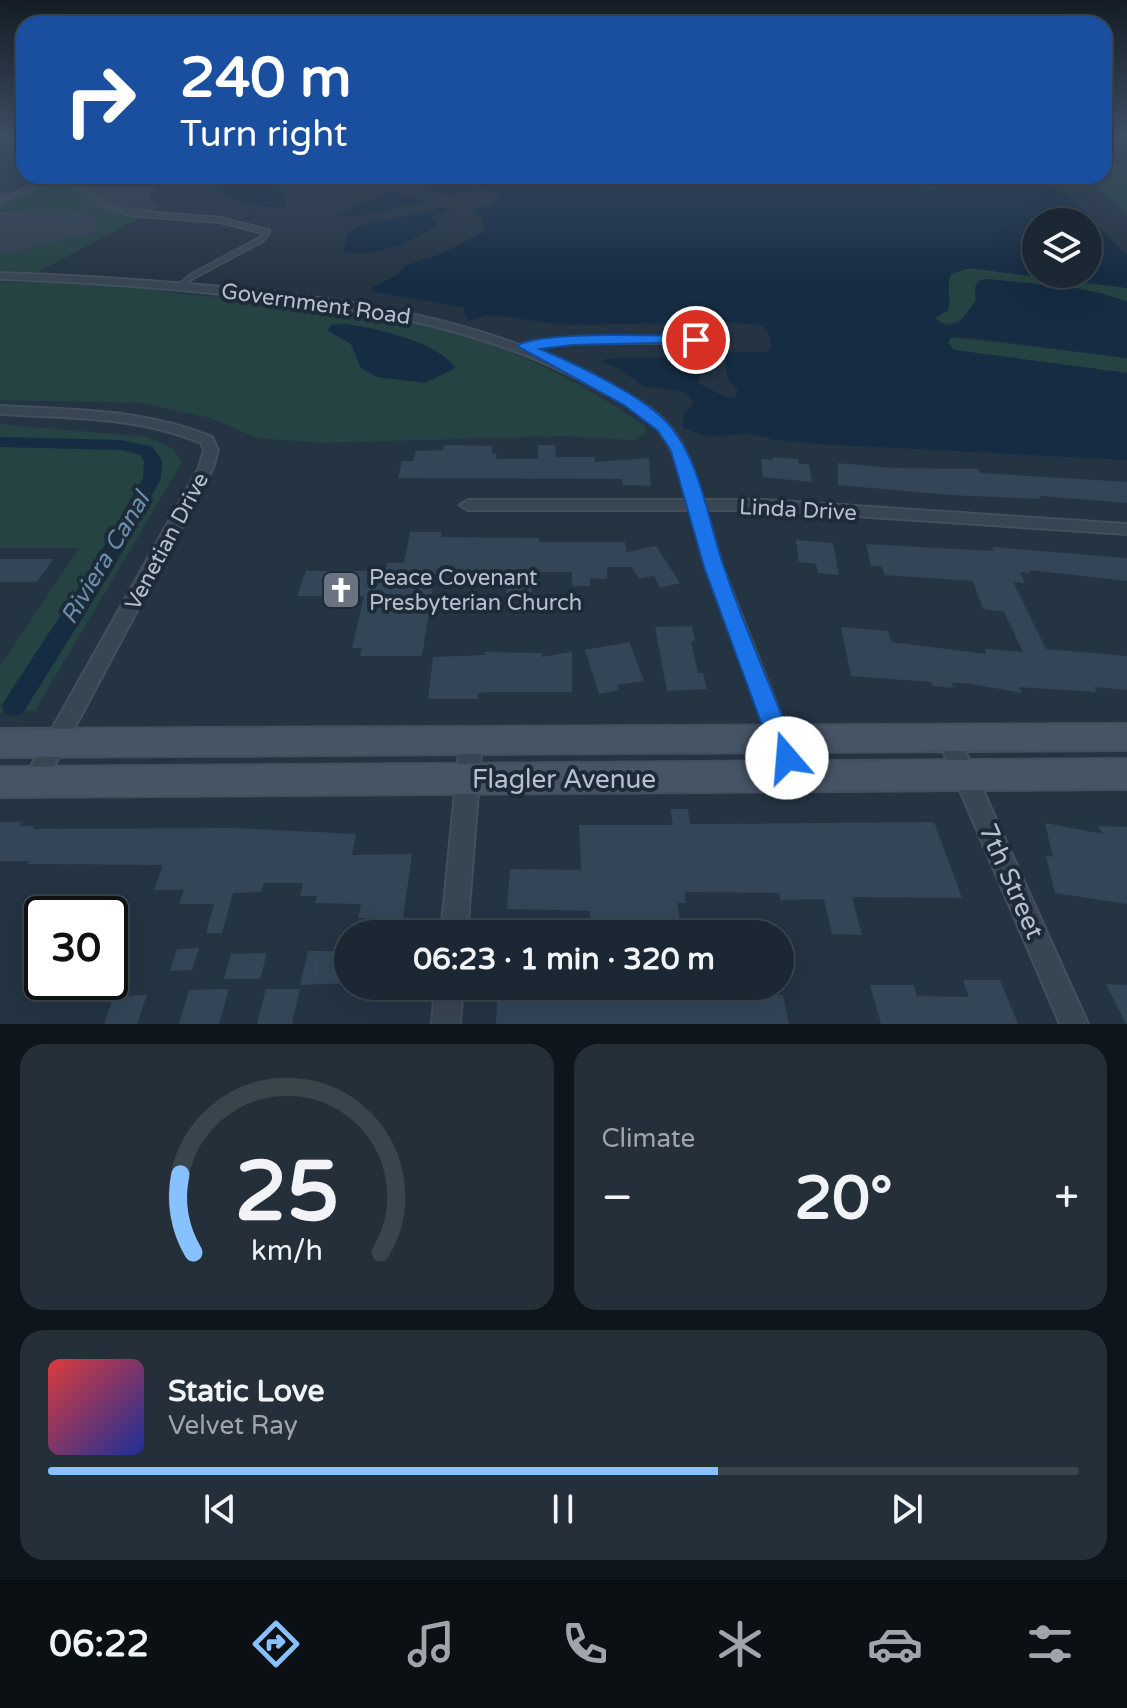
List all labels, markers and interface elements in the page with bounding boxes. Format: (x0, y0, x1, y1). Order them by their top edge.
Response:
text: 240 m (180, 45, 351, 112)
icon: right (48, 48, 152, 152)
text: Turn right (180, 113, 347, 156)
map controls (1022, 208, 1102, 288)
button: layers (1022, 208, 1102, 288)
street label: Government Road (220, 278, 412, 330)
pin (662, 306, 730, 374)
icon: arrive (674, 318, 718, 362)
street label: Venetian Drive (120, 468, 214, 615)
water label: Riviera Canal (55, 485, 158, 629)
street label: Linda Drive (738, 494, 857, 526)
place label: Peace Covenant Presbyterian Church (369, 565, 582, 616)
church icon: Peace Covenant Presbyterian Church (320, 569, 362, 611)
position arrow (745, 716, 829, 800)
street label: Flagler Avenue (472, 764, 656, 795)
street label: 7th Street (972, 819, 1051, 944)
speed limit sign: 30 (24, 896, 128, 1000)
text: 06:23 · 1 min · 320 m (413, 941, 715, 978)
text: Climate (602, 1123, 695, 1154)
text: 25 (235, 1143, 339, 1243)
text: 20° (795, 1163, 893, 1235)
text: − (602, 1172, 633, 1225)
text: + (1054, 1172, 1079, 1225)
text: km/h (251, 1234, 323, 1268)
text: Static Love (168, 1373, 324, 1410)
text: Velvet Ray (168, 1410, 298, 1441)
icon: previous (198, 1487, 242, 1531)
icon: pause (541, 1487, 585, 1531)
icon: next (885, 1487, 929, 1531)
icon: directions (248, 1616, 304, 1672)
icon: music (403, 1616, 459, 1672)
icon: phone (557, 1616, 613, 1672)
icon: climate (712, 1616, 768, 1672)
icon: car (867, 1616, 923, 1672)
icon: filters (1022, 1616, 1078, 1672)
text: 06:22 (49, 1623, 149, 1666)

